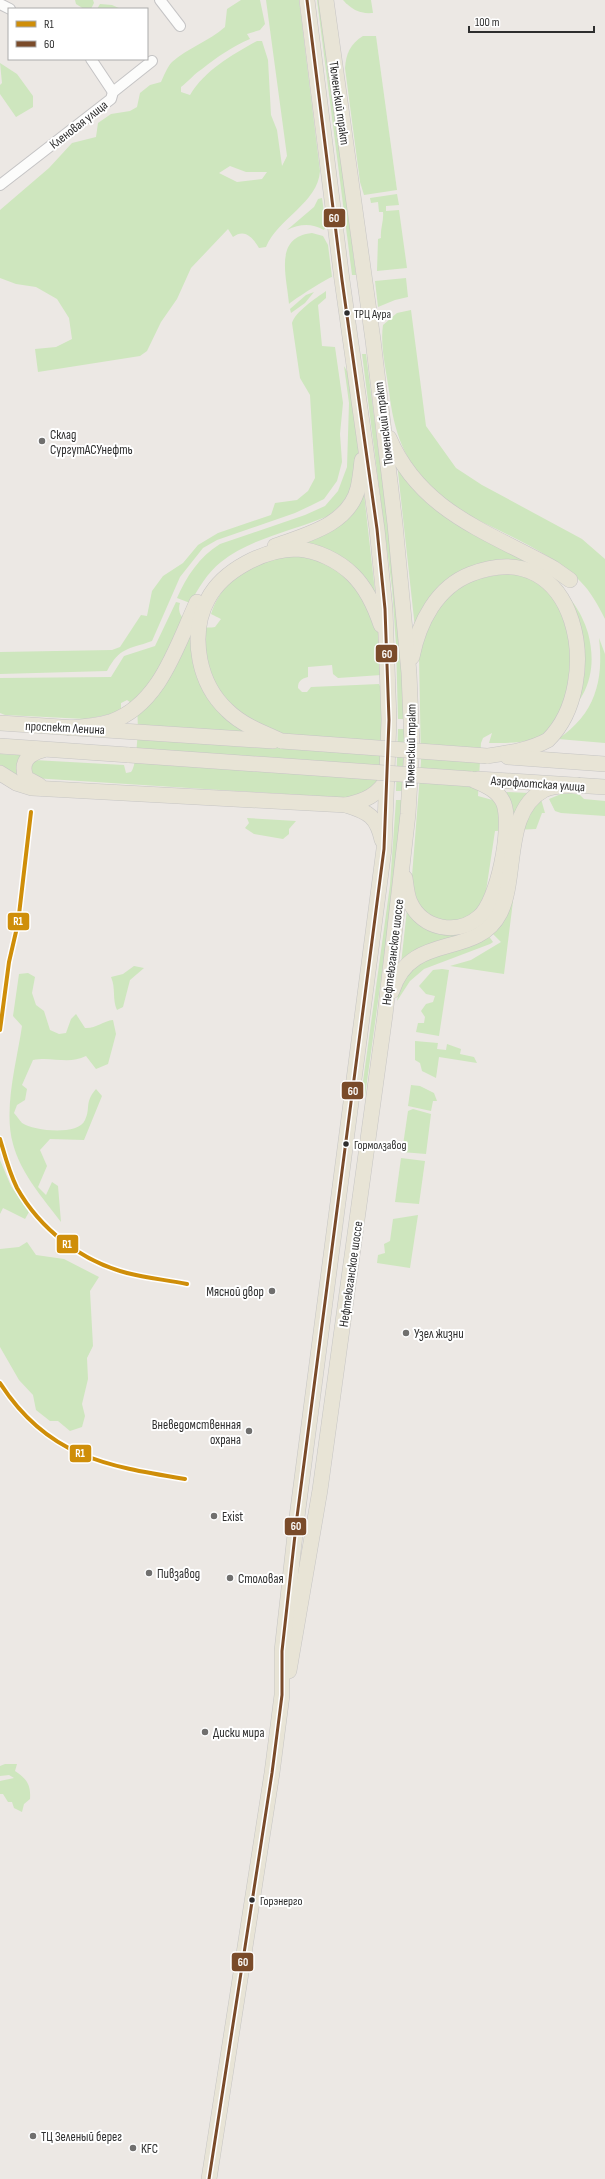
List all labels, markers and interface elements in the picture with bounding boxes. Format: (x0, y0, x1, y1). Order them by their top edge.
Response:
legend (8, 8, 148, 60)
scale bar (469, 8, 594, 34)
text: 100 m (475, 15, 500, 30)
text: R1 (44, 17, 55, 32)
text: 60 (44, 37, 55, 52)
street label: Тюменский тракт (325, 60, 353, 146)
street label: Кленовая улица (46, 97, 111, 153)
line badge: 60 (323, 208, 346, 228)
text: 60 (329, 212, 339, 225)
place label: ТРЦ Аура (354, 307, 391, 322)
marker: ТРЦ Аура (342, 308, 352, 318)
street label: Тюменский тракт (371, 381, 397, 467)
place label: Склад СургутАСУнефть (50, 427, 133, 458)
marker: Склад СургутАСУнефть (37, 436, 47, 446)
line badge: 60 (375, 644, 398, 663)
text: 60 (382, 648, 392, 661)
street label: Тюменский тракт (402, 704, 420, 788)
street label: проспект Ленина (25, 718, 105, 738)
street label: Аэрофлотская улица (489, 773, 586, 795)
street label: Нефтеюганское шоссе (379, 898, 407, 1006)
line badge: R1 (7, 912, 30, 931)
text: R1 (13, 915, 24, 928)
line badge: 60 (341, 1081, 364, 1100)
text: 60 (348, 1085, 358, 1098)
place label: Гормолзавод (354, 1138, 406, 1153)
marker: Гормолзавод (341, 1139, 351, 1149)
street label: Нефтеюганское шоссе (336, 1220, 366, 1328)
line badge: R1 (56, 1234, 79, 1254)
text: R1 (62, 1238, 73, 1251)
place label: Мясной двор (206, 1284, 264, 1300)
marker: Мясной двор (267, 1286, 277, 1296)
place label: Узел жизни (414, 1326, 464, 1342)
marker: Узел жизни (401, 1328, 411, 1338)
place label: Вневедомственная охрана (152, 1417, 241, 1448)
marker: Вневедомственная охрана (244, 1426, 254, 1436)
line badge: R1 (69, 1444, 92, 1463)
text: R1 (75, 1447, 86, 1460)
place label: Exist (222, 1509, 243, 1525)
marker: Exist (209, 1511, 219, 1521)
line badge: 60 (284, 1517, 307, 1536)
text: 60 (291, 1520, 301, 1533)
place label: Пивзавод (157, 1566, 200, 1582)
marker: Пивзавод (144, 1568, 154, 1578)
place label: Столовая (238, 1571, 284, 1587)
marker: Столовая (225, 1573, 235, 1583)
place label: Диски мира (213, 1725, 264, 1741)
marker: Диски мира (200, 1727, 210, 1737)
place label: Горэнерго (260, 1894, 302, 1909)
marker: Горэнерго (247, 1895, 257, 1905)
line badge: 60 (231, 1952, 254, 1972)
text: 60 (238, 1956, 248, 1969)
place label: ТЦ Зеленый берег (41, 2129, 122, 2145)
marker: ТЦ Зеленый берег (28, 2131, 38, 2141)
place label: KFC (141, 2141, 158, 2157)
marker: KFC (128, 2143, 138, 2153)

